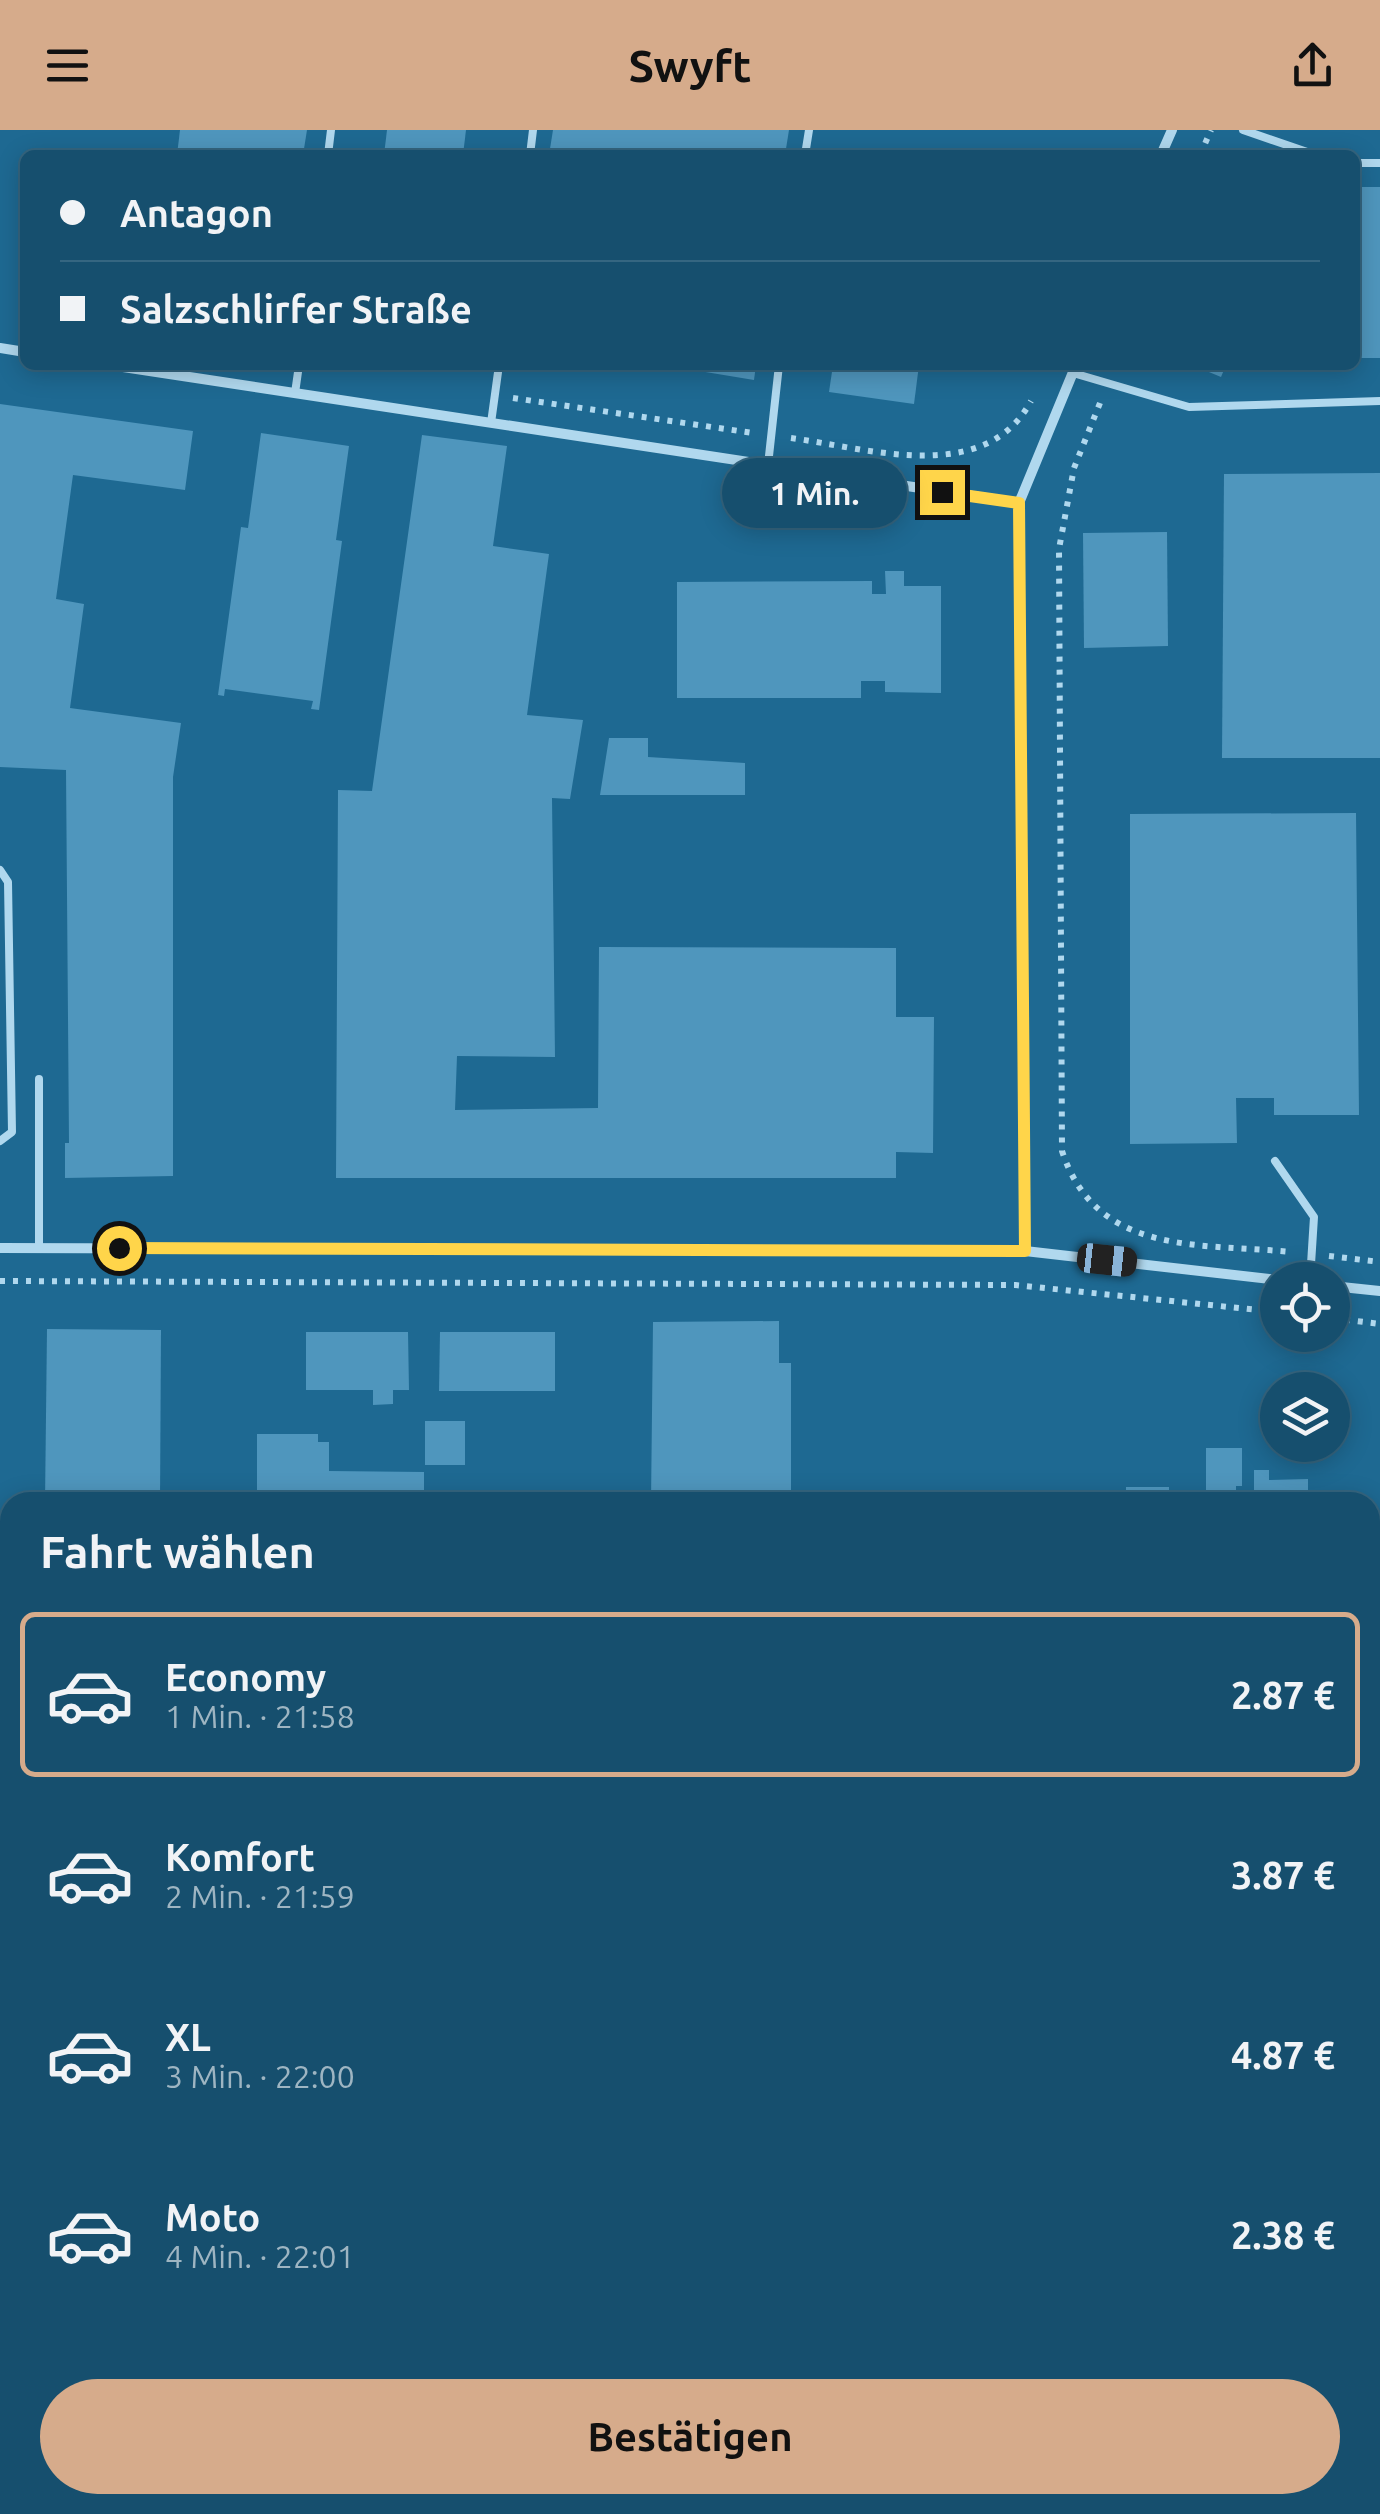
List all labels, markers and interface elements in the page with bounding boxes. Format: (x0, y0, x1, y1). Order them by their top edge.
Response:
icon: menu (40, 38, 95, 93)
icon: share (1285, 38, 1340, 93)
text: Swyft (628, 40, 752, 91)
text: Antagon (120, 192, 273, 234)
text: Salzschlirfer Straße (120, 288, 472, 330)
callout: 1 Min. (722, 457, 907, 527)
route end (920, 470, 965, 515)
text: 1 Min. (770, 475, 859, 511)
route start (97, 1226, 142, 1271)
car (1076, 1242, 1138, 1278)
map controls (1260, 1262, 1350, 1462)
button: locate (1260, 1262, 1350, 1352)
button: layers (1260, 1372, 1350, 1462)
text: Fahrt wählen (40, 1526, 315, 1577)
icon: car (45, 1650, 135, 1740)
text: Economy (165, 1656, 326, 1698)
text: 2.87 € (1231, 1674, 1335, 1716)
text: 1 Min. · 21:58 (165, 1698, 355, 1734)
icon: car (45, 1830, 135, 1920)
text: Komfort (165, 1836, 315, 1878)
text: 3.87 € (1231, 1854, 1335, 1896)
text: 2 Min. · 21:59 (165, 1878, 355, 1914)
icon: car (45, 2010, 135, 2100)
text: XL (165, 2016, 211, 2058)
text: 4.87 € (1231, 2034, 1335, 2076)
text: 3 Min. · 22:00 (165, 2058, 355, 2094)
icon: car (45, 2190, 135, 2280)
text: Moto (165, 2196, 260, 2238)
text: 2.38 € (1231, 2214, 1335, 2256)
text: 4 Min. · 22:01 (165, 2238, 355, 2274)
button: Bestätigen (40, 2379, 1340, 2494)

